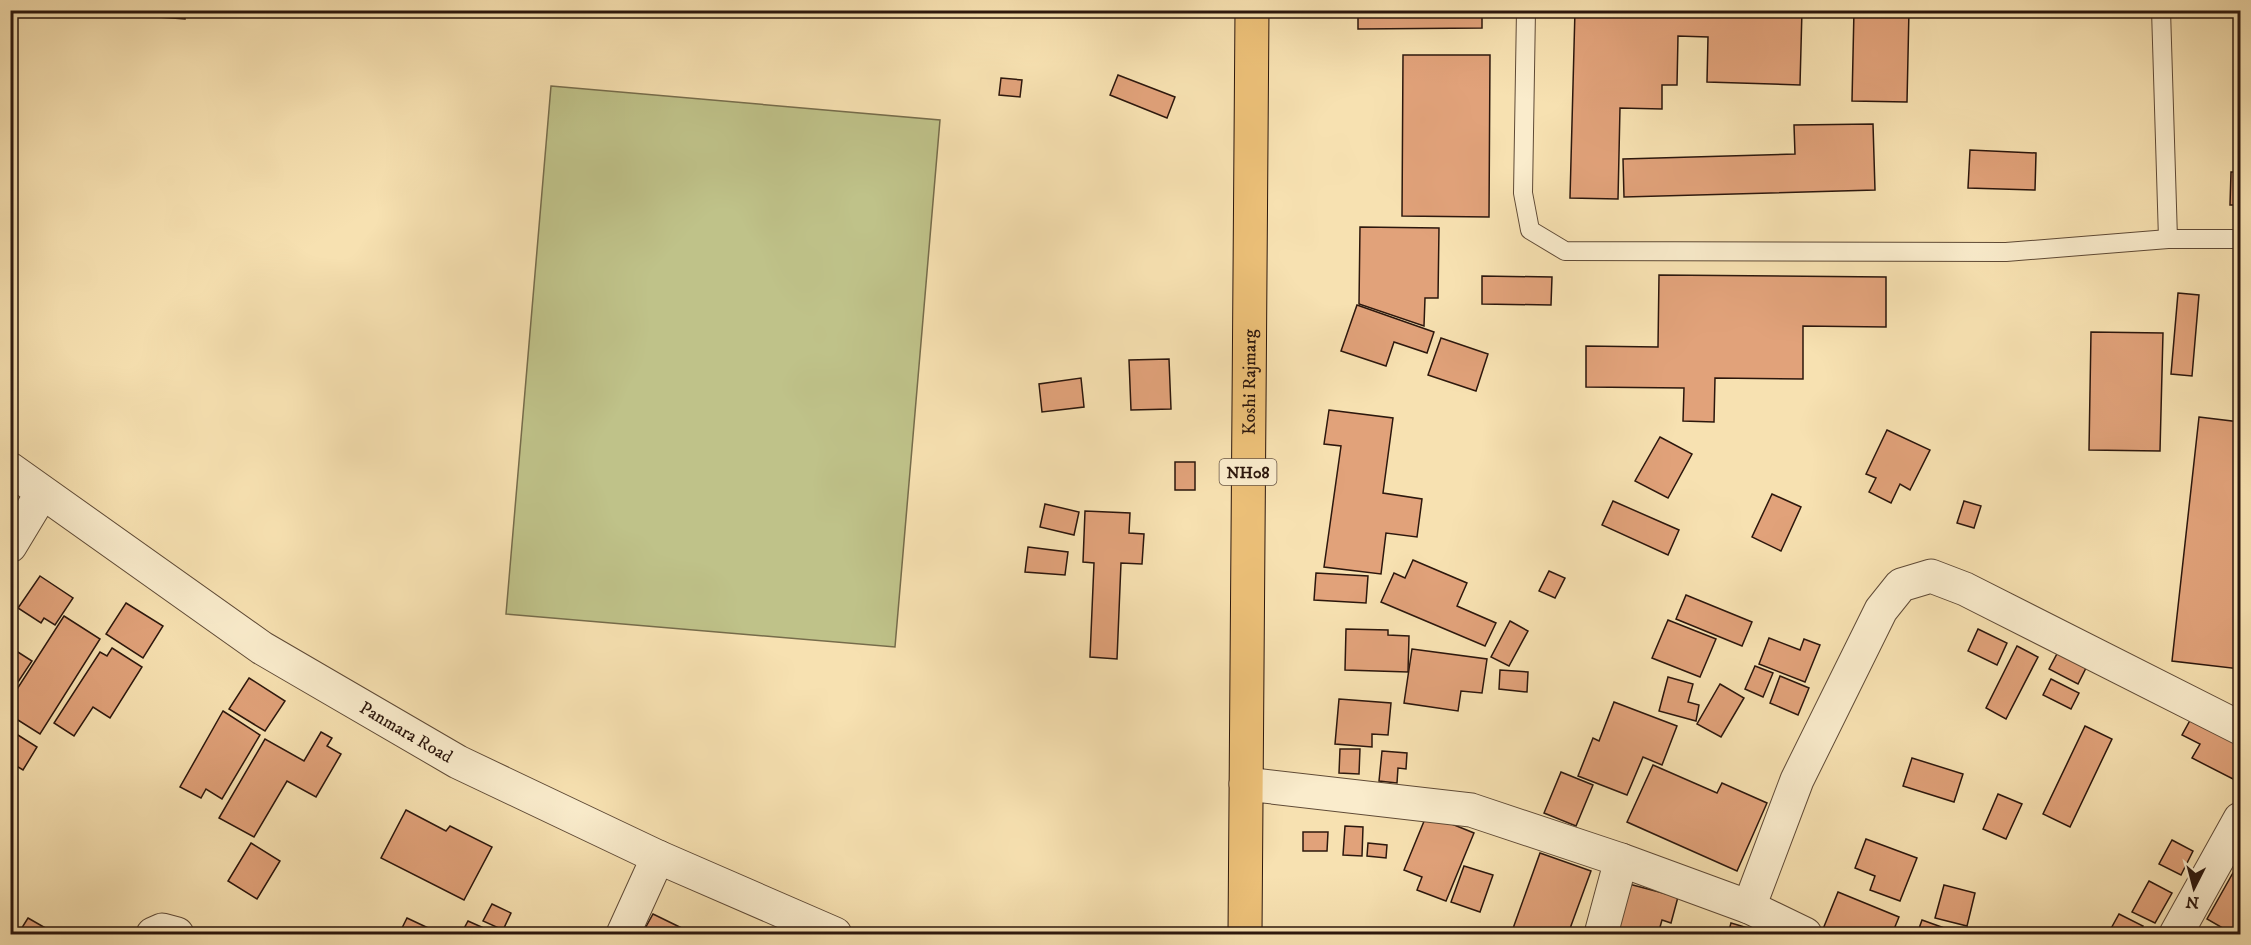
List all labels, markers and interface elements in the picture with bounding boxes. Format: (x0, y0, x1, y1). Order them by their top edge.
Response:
street label: Koshi Rajmarg (1239, 329, 1262, 435)
road number: NH08 (1220, 459, 1276, 485)
street label: Panmara Road (355, 697, 456, 768)
north arrow (2164, 858, 2224, 918)
text: N (2185, 891, 2200, 913)

